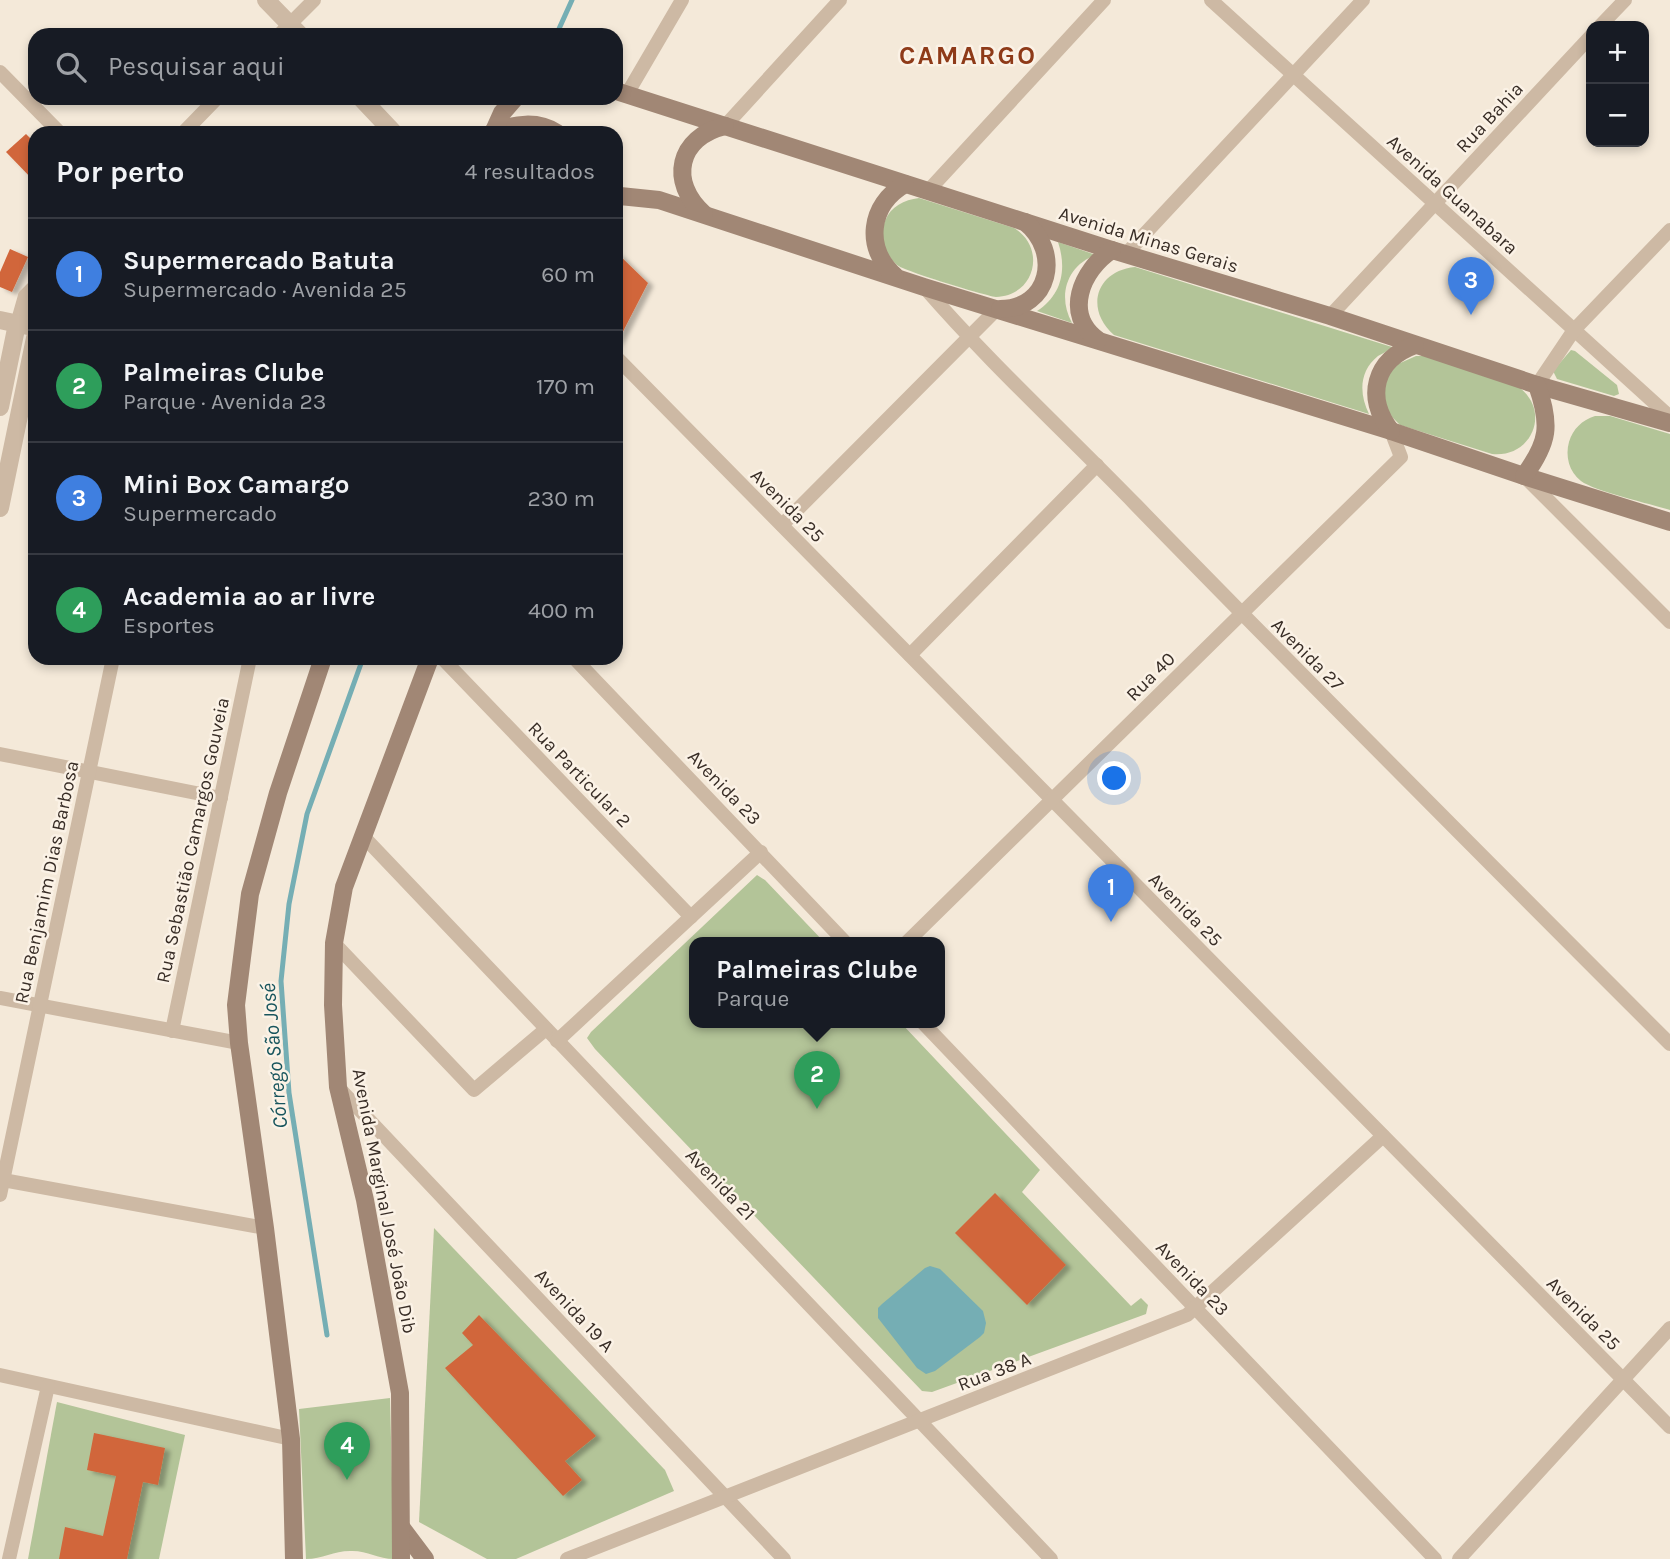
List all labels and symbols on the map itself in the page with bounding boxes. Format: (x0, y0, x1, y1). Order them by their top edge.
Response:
district label: CAMARGO (899, 40, 1037, 71)
street label: Rua Bahia (1452, 78, 1528, 157)
street label: Avenida Guanabara (1382, 130, 1522, 259)
street label: Avenida Minas Gerais (1056, 202, 1241, 278)
pin: 3 (1448, 257, 1494, 315)
street label: Avenida 25 (746, 464, 829, 547)
street label: Avenida 27 (1267, 614, 1348, 695)
street label: Rua 40 (1122, 648, 1180, 706)
street label: Rua Sebastião Camargos Gouveia (152, 695, 234, 985)
street label: Rua Particular 2 (523, 717, 635, 832)
street label: Avenida 23 (683, 746, 765, 830)
street label: Rua Benjamim Dias Barbosa (10, 759, 83, 1006)
your location (1097, 761, 1131, 795)
pin: 1 (1088, 864, 1134, 922)
street label: Avenida 25 (1144, 868, 1227, 951)
water label: Córrego São José (256, 982, 292, 1130)
pin: 2 (794, 1051, 840, 1109)
street label: Avenida Marginal José João Dib (348, 1067, 421, 1336)
street label: Avenida 21 (681, 1145, 760, 1225)
street label: Avenida 23 (1151, 1237, 1233, 1321)
street label: Avenida 19 A (530, 1264, 618, 1357)
street label: Avenida 25 (1542, 1272, 1625, 1355)
street label: Rua 38 A (955, 1348, 1034, 1396)
pin: 4 (324, 1422, 370, 1480)

